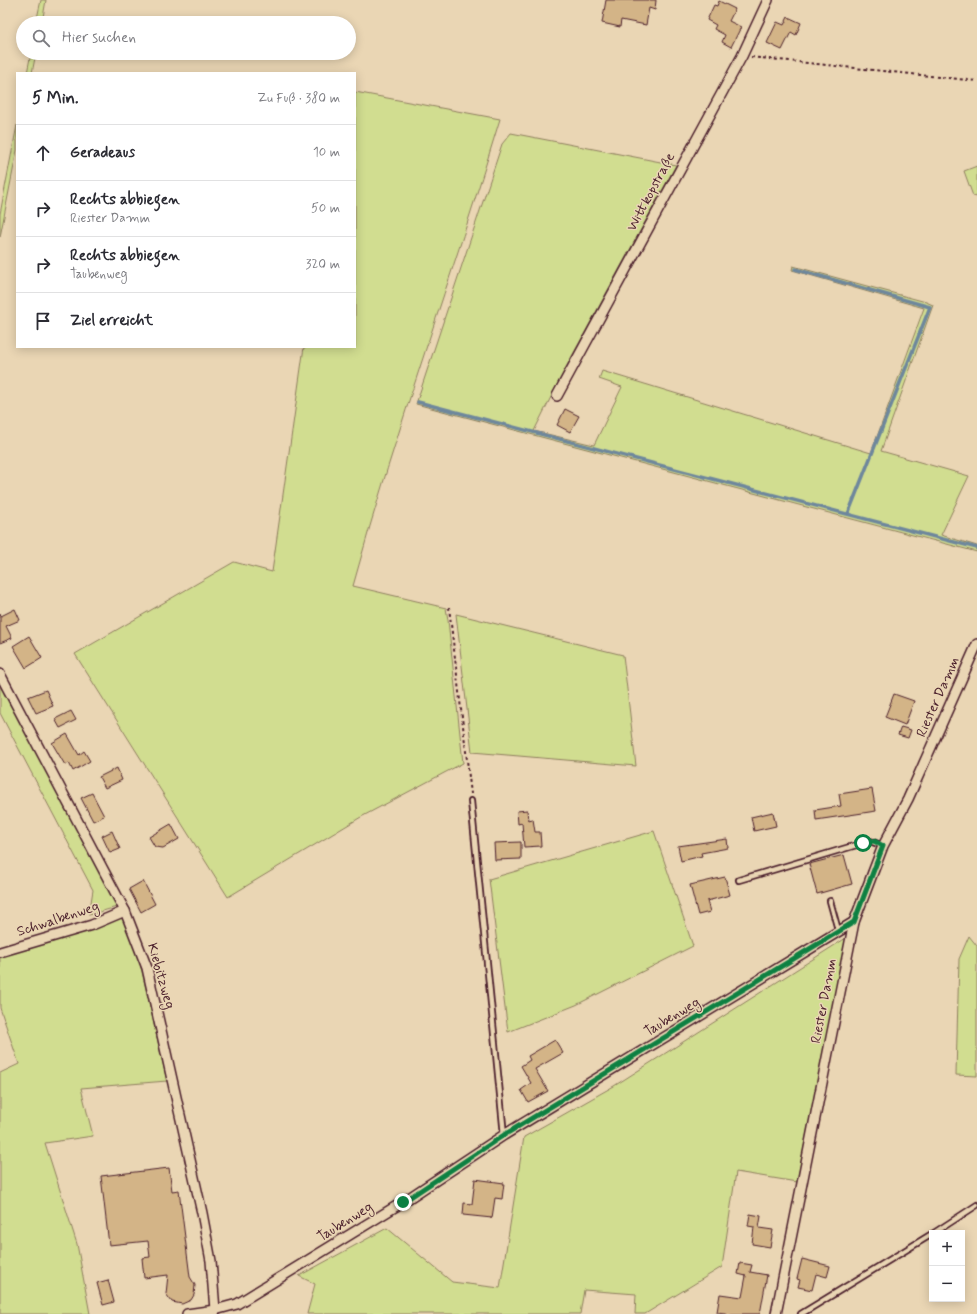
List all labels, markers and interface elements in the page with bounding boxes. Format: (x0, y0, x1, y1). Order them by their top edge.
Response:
search box (16, 16, 356, 60)
icon: search (30, 27, 52, 49)
text: Hier suchen (62, 28, 136, 48)
text: 5 Min. (32, 87, 79, 109)
text: Zu Fuß · 380 m (257, 90, 340, 107)
icon: ahead (32, 142, 54, 164)
text: Geradeaus (70, 143, 135, 163)
text: 10 m (313, 144, 340, 161)
street label: Wittkopstraße (623, 150, 679, 234)
text: Rechts abbiegen (70, 190, 180, 210)
icon: right (32, 198, 54, 220)
text: 50 m (311, 200, 340, 217)
text: Riester Damm (70, 210, 150, 227)
text: Rechts abbiegen (70, 246, 180, 266)
icon: right (32, 254, 54, 276)
text: 320 m (306, 256, 340, 273)
text: Taubenweg (70, 266, 128, 283)
icon: arrive (32, 310, 54, 332)
text: Ziel erreicht (70, 311, 153, 331)
street label: Riester Damm (912, 654, 964, 740)
route start (854, 834, 872, 852)
street label: Schwalbenweg (15, 897, 102, 942)
street label: Kiebitzweg (142, 941, 179, 1011)
street label: Riester Damm (807, 957, 841, 1045)
street label: Taubenweg (641, 993, 704, 1042)
route end (394, 1193, 412, 1211)
street label: Taubenweg (314, 1198, 377, 1247)
map controls (929, 1230, 965, 1302)
button: + (929, 1230, 965, 1266)
button: − (929, 1266, 965, 1302)

